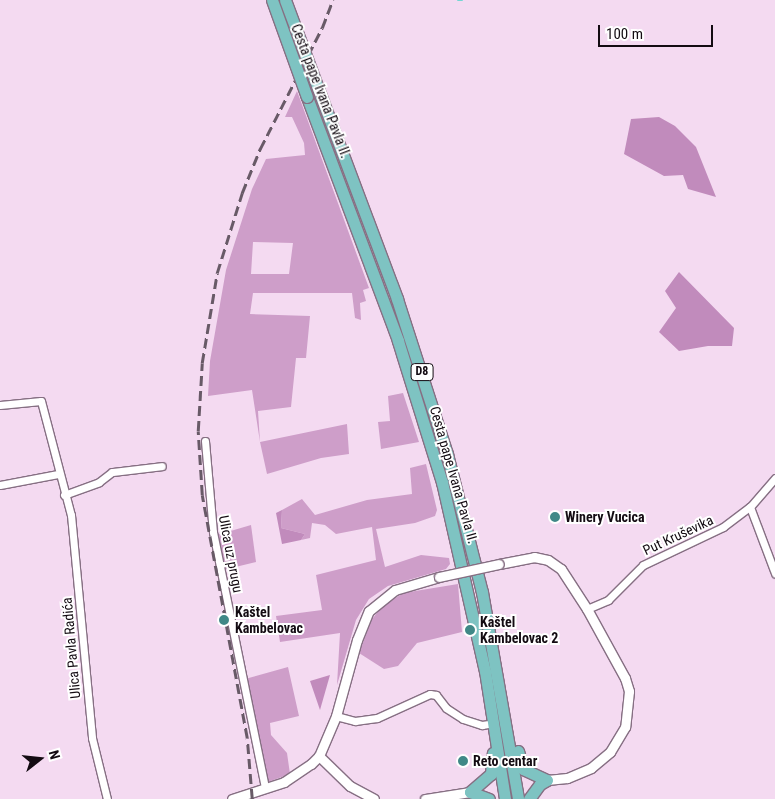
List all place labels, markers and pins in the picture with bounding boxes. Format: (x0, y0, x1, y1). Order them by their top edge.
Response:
place label: Winery Vucica (565, 509, 645, 525)
marker: Winery Vucica (549, 511, 561, 523)
place label: Kaštel Kambelovac (235, 604, 303, 636)
marker: Kaštel Kambelovac (217, 613, 231, 627)
place label: Kaštel Kambelovac 2 (480, 614, 558, 646)
marker: Kaštel Kambelovac 2 (464, 624, 476, 636)
place label: Reto centar (473, 753, 537, 769)
marker: Reto centar (457, 755, 469, 767)

